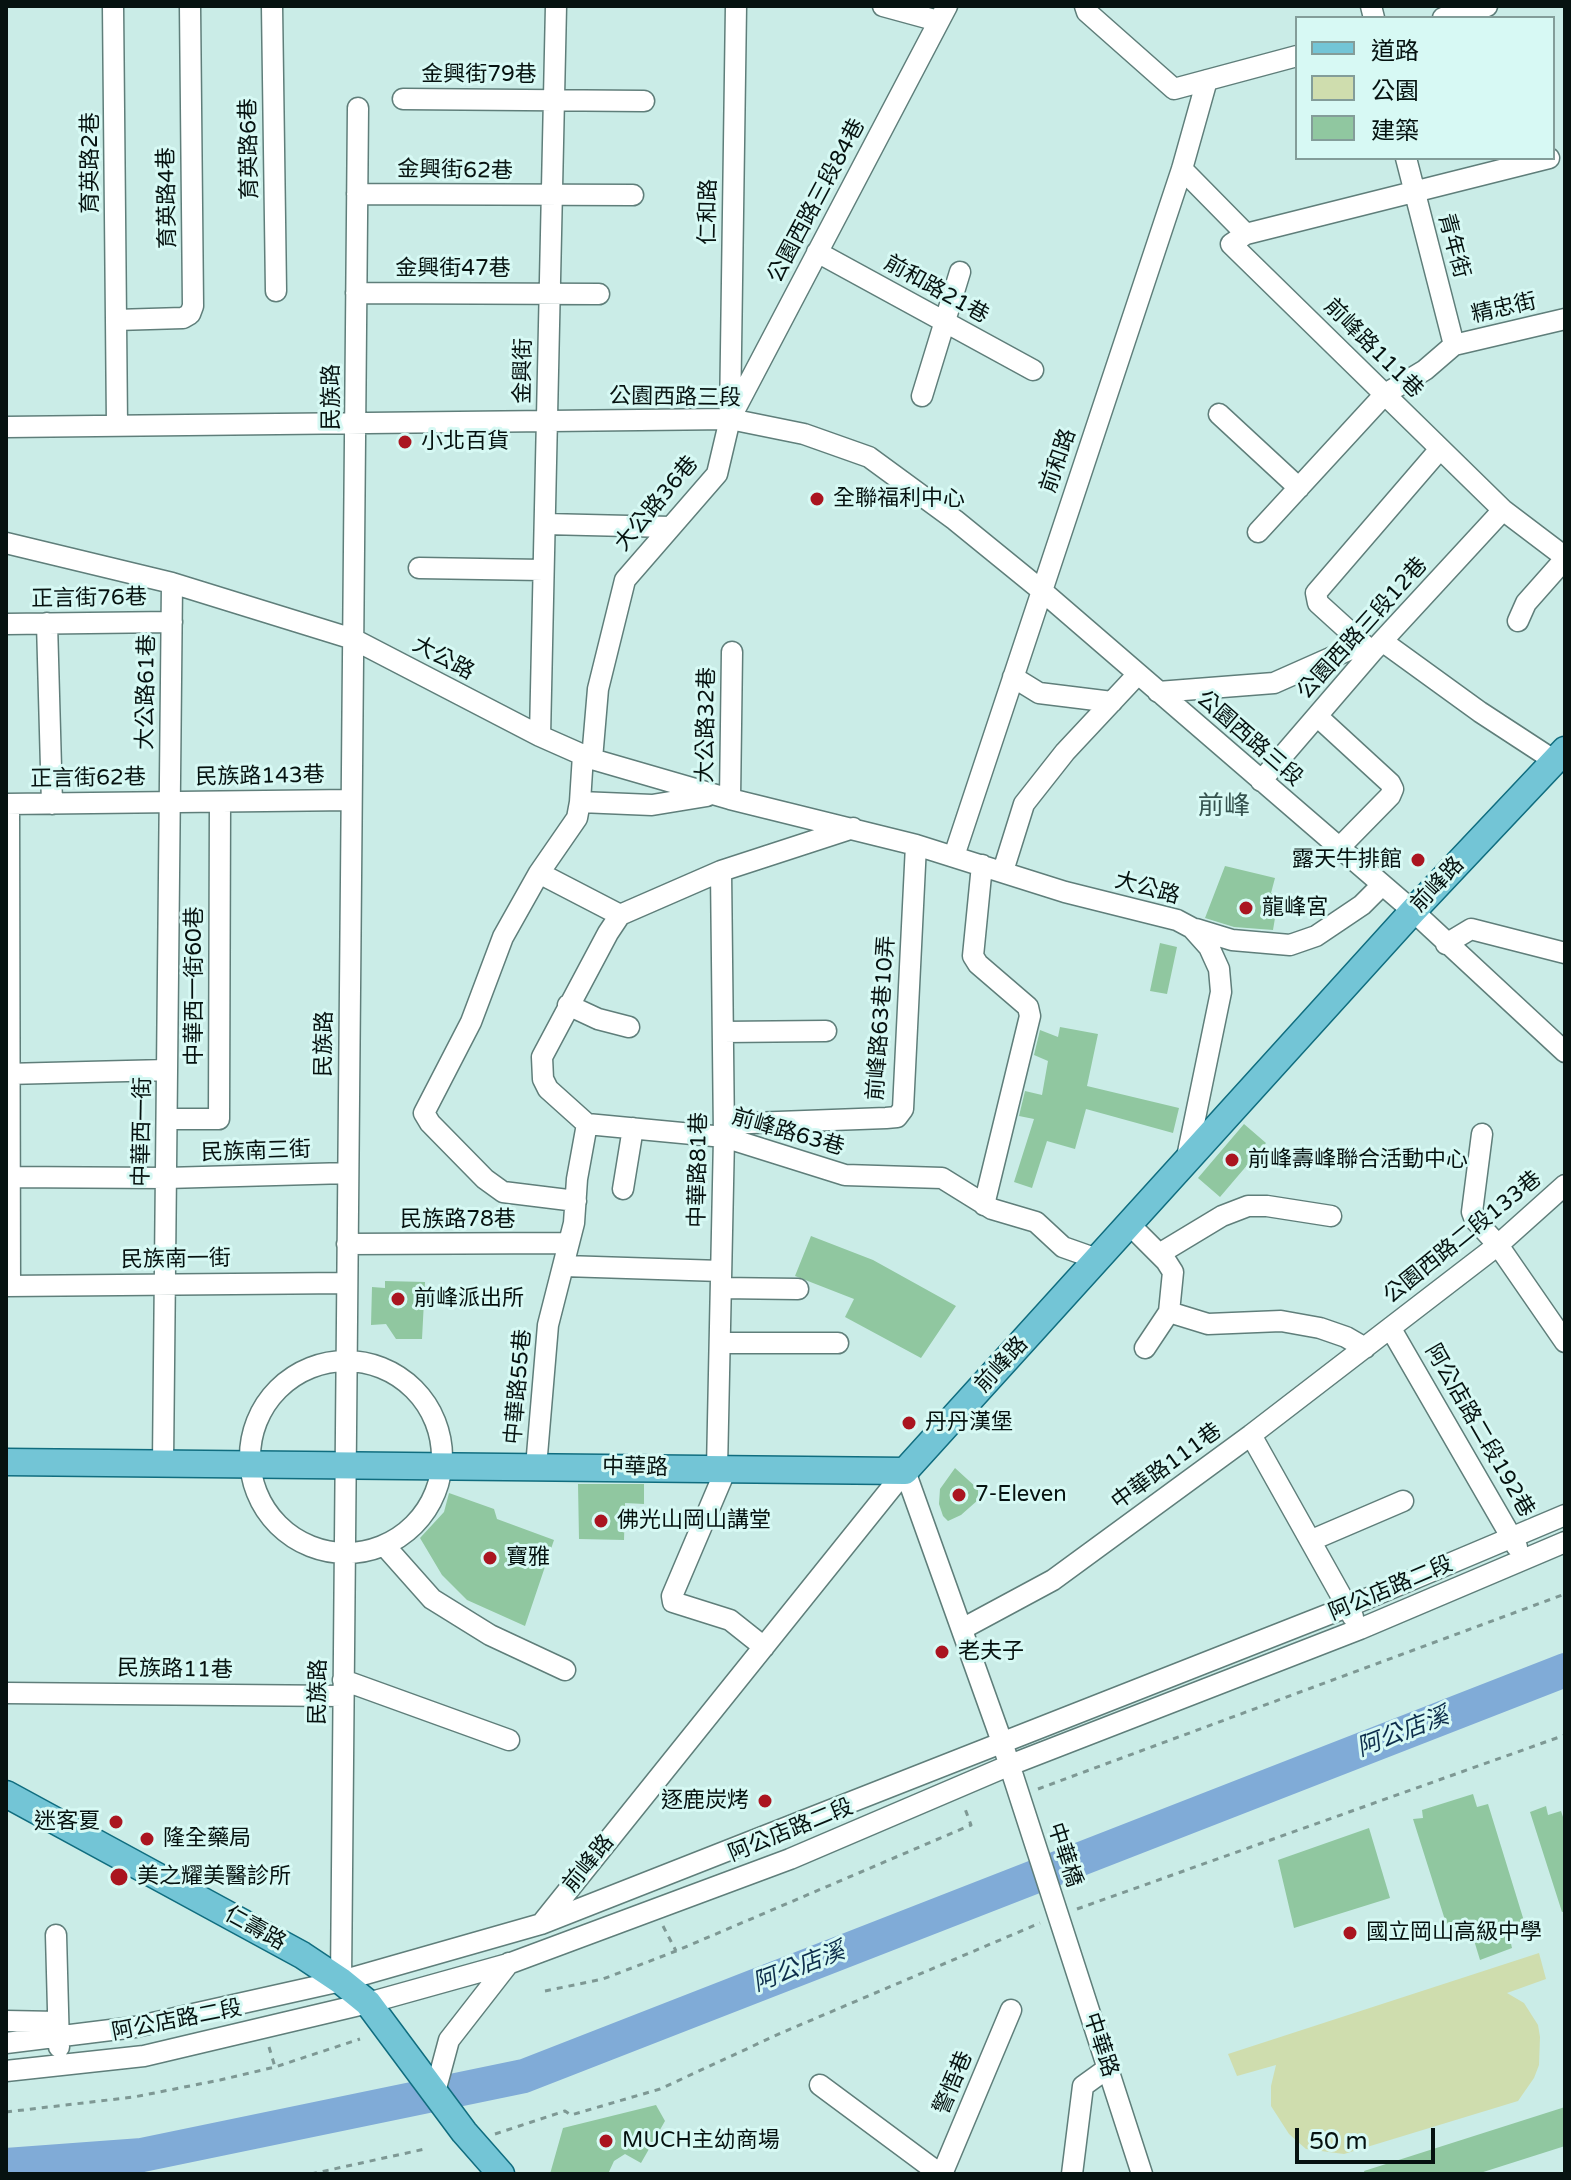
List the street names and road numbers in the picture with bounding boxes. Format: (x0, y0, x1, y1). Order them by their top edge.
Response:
street label: 金興街79巷 (421, 62, 537, 88)
street label: 育英路6巷 (236, 98, 264, 200)
street label: 育英路2巷 (78, 112, 104, 214)
street label: 公園西路三段84巷 (763, 115, 871, 287)
street label: 育英路4巷 (154, 147, 182, 249)
street label: 金興街62巷 (397, 157, 513, 185)
street label: 仁和路 (695, 179, 723, 245)
street label: 青年街 (1432, 211, 1474, 281)
street label: 前和路21巷 (879, 250, 993, 330)
street label: 金興街47巷 (395, 256, 511, 282)
street label: 精忠街 (1469, 289, 1539, 329)
street label: 前峰路111巷 (1318, 294, 1428, 404)
street label: 金興街 (510, 338, 538, 404)
street label: 民族路 (319, 364, 345, 430)
street label: 公園西路三段 (609, 384, 741, 412)
street label: 前和路 (1036, 426, 1082, 496)
street label: 大公路36巷 (610, 451, 704, 557)
street label: 公園西路三段12巷 (1292, 553, 1434, 705)
street label: 正言街76巷 (31, 585, 147, 613)
street label: 大公路 (408, 632, 478, 686)
street label: 大公路61巷 (133, 634, 161, 750)
street label: 大公路32巷 (693, 667, 721, 783)
street label: 公園西路三段 (1191, 686, 1307, 792)
street label: 民族路143巷 (195, 763, 325, 791)
street label: 正言街62巷 (30, 765, 146, 793)
street label: 前峰路 (1406, 852, 1470, 918)
street label: 大公路 (1112, 868, 1182, 910)
street label: 中華西一街60巷 (182, 906, 208, 1066)
street label: 前峰路63巷10弄 (863, 935, 901, 1101)
street label: 民族路 (311, 1011, 339, 1077)
street label: 中華西一街 (129, 1077, 157, 1187)
street label: 前峰路63巷 (729, 1104, 847, 1162)
street label: 中華路81巷 (685, 1112, 713, 1228)
street label: 民族南三街 (201, 1137, 311, 1167)
street label: 公園西路二段133巷 (1379, 1166, 1547, 1310)
street label: 民族路78巷 (400, 1207, 516, 1233)
street label: 民族南一街 (121, 1246, 231, 1274)
street label: 中華路55巷 (501, 1328, 537, 1446)
street label: 前峰路 (970, 1332, 1034, 1398)
street label: 阿公店路二段192巷 (1419, 1340, 1539, 1522)
street label: 中華路111巷 (1107, 1418, 1227, 1516)
street label: 中華路 (602, 1454, 668, 1482)
street label: 阿公店路二段 (1325, 1551, 1457, 1627)
street label: 民族路11巷 (117, 1656, 233, 1684)
street label: 民族路 (305, 1659, 333, 1725)
street label: 阿公店路二段 (725, 1794, 857, 1868)
street label: 中華橋 (1041, 1820, 1087, 1890)
street label: 前峰路 (558, 1830, 620, 1898)
street label: 仁壽路 (220, 1901, 290, 1957)
street label: 阿公店路二段 (110, 1995, 244, 2047)
street label: 中華路 (1077, 2010, 1123, 2080)
street label: 警悟巷 (929, 2047, 979, 2119)

